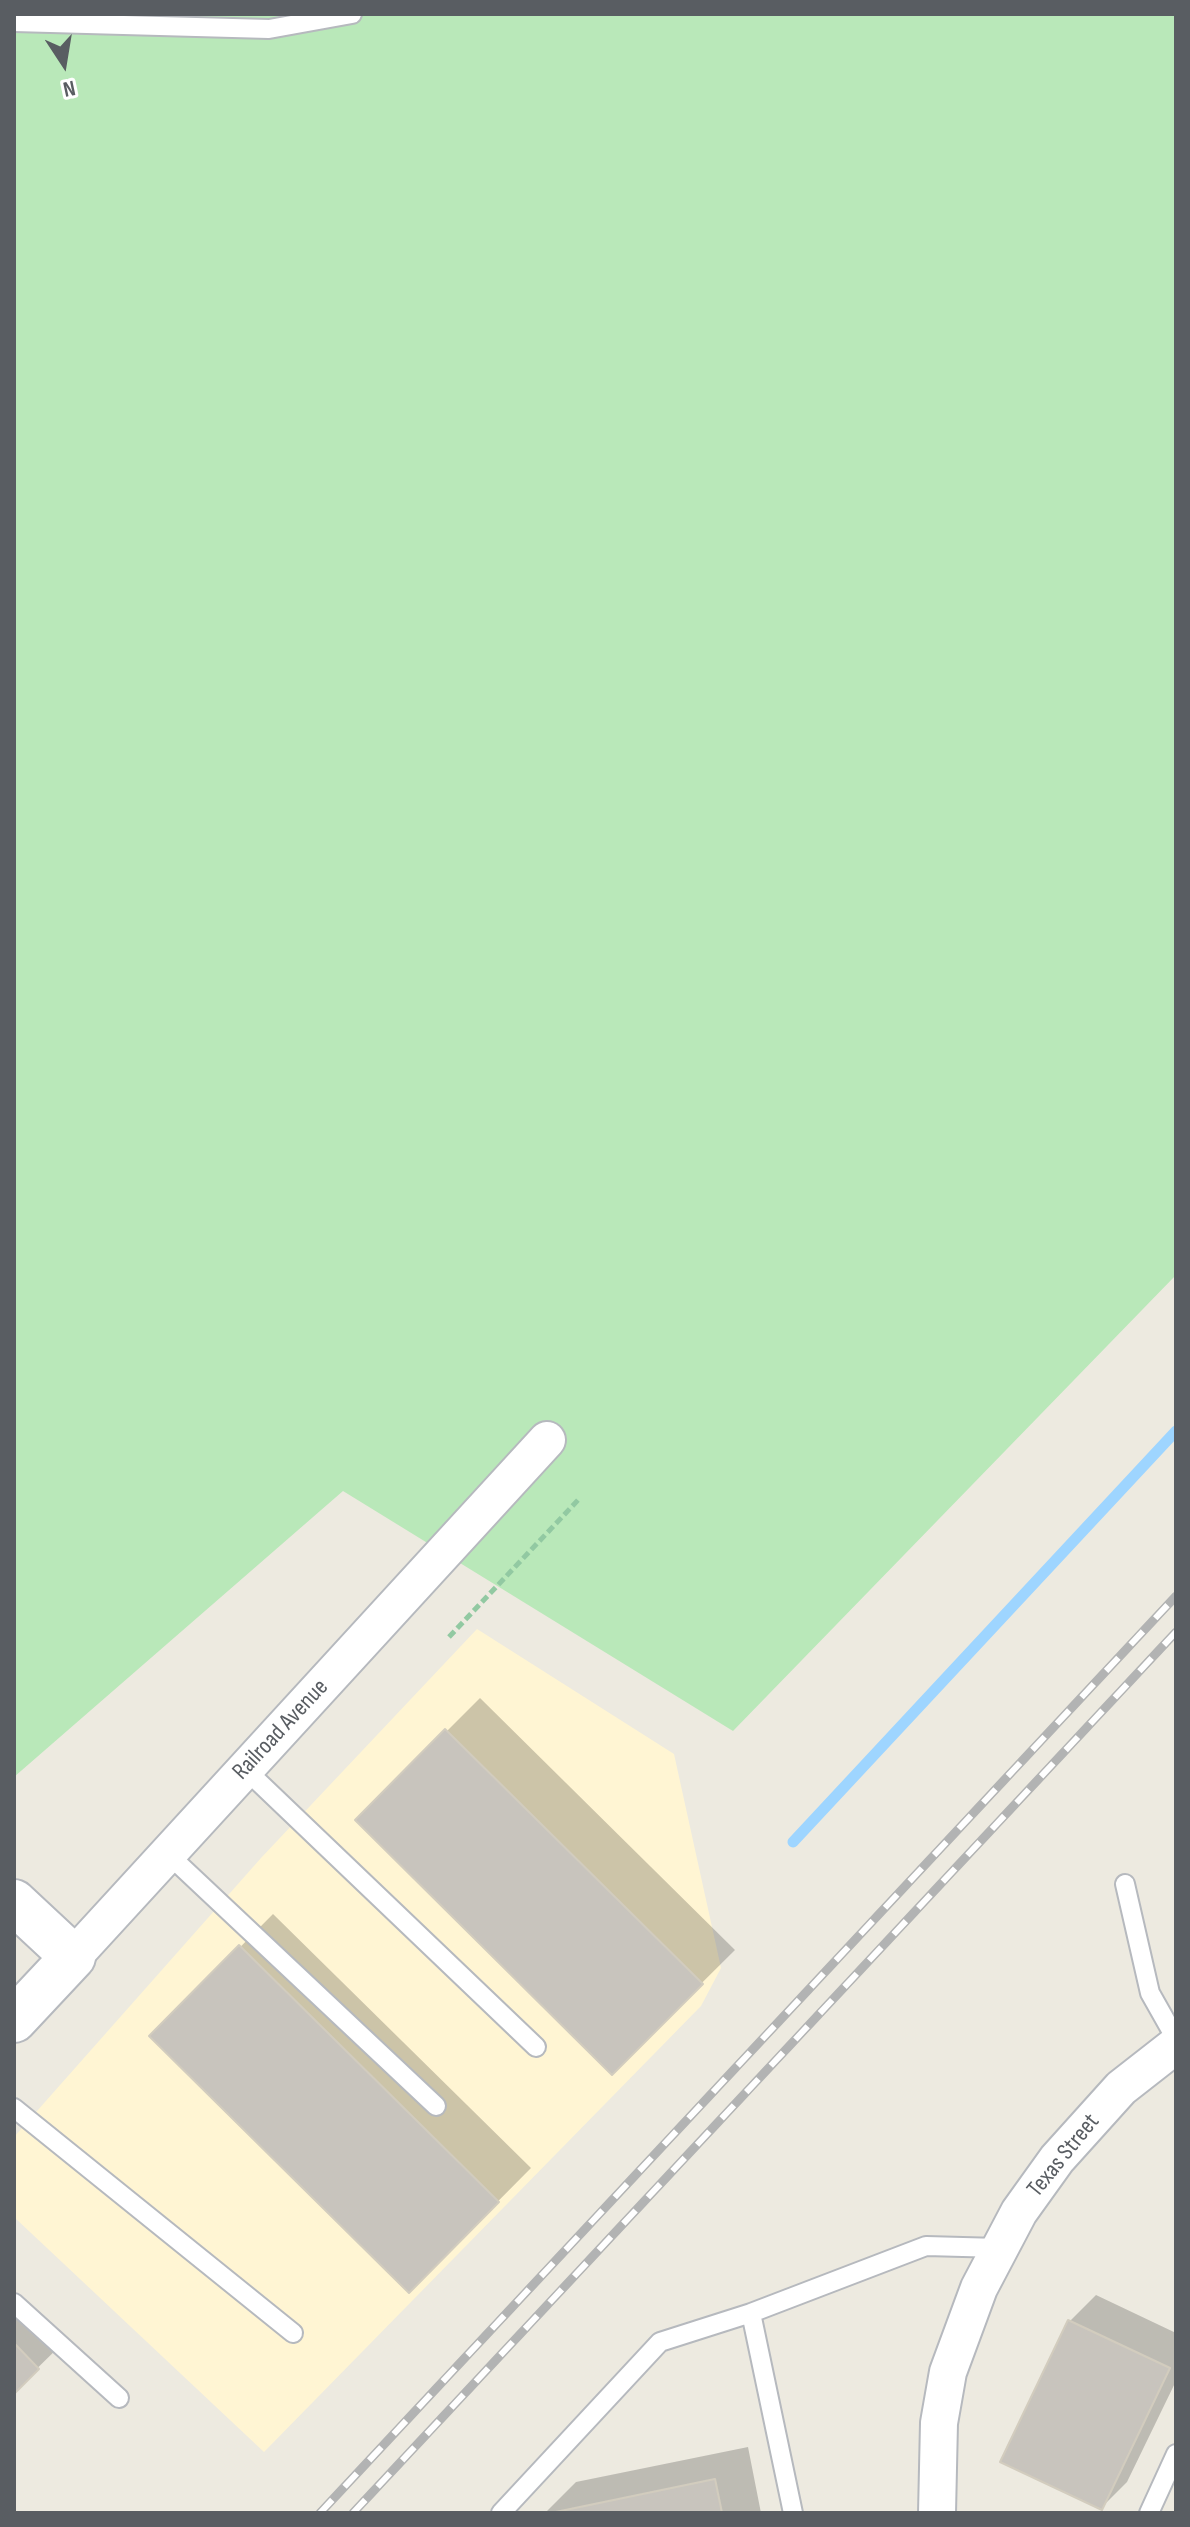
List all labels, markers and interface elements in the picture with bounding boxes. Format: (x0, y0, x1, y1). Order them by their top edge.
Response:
north arrow (24, 24, 104, 104)
text: N (61, 74, 78, 102)
street label: Railroad Avenue (227, 1674, 335, 1786)
street label: Texas Street (1022, 2109, 1106, 2203)

